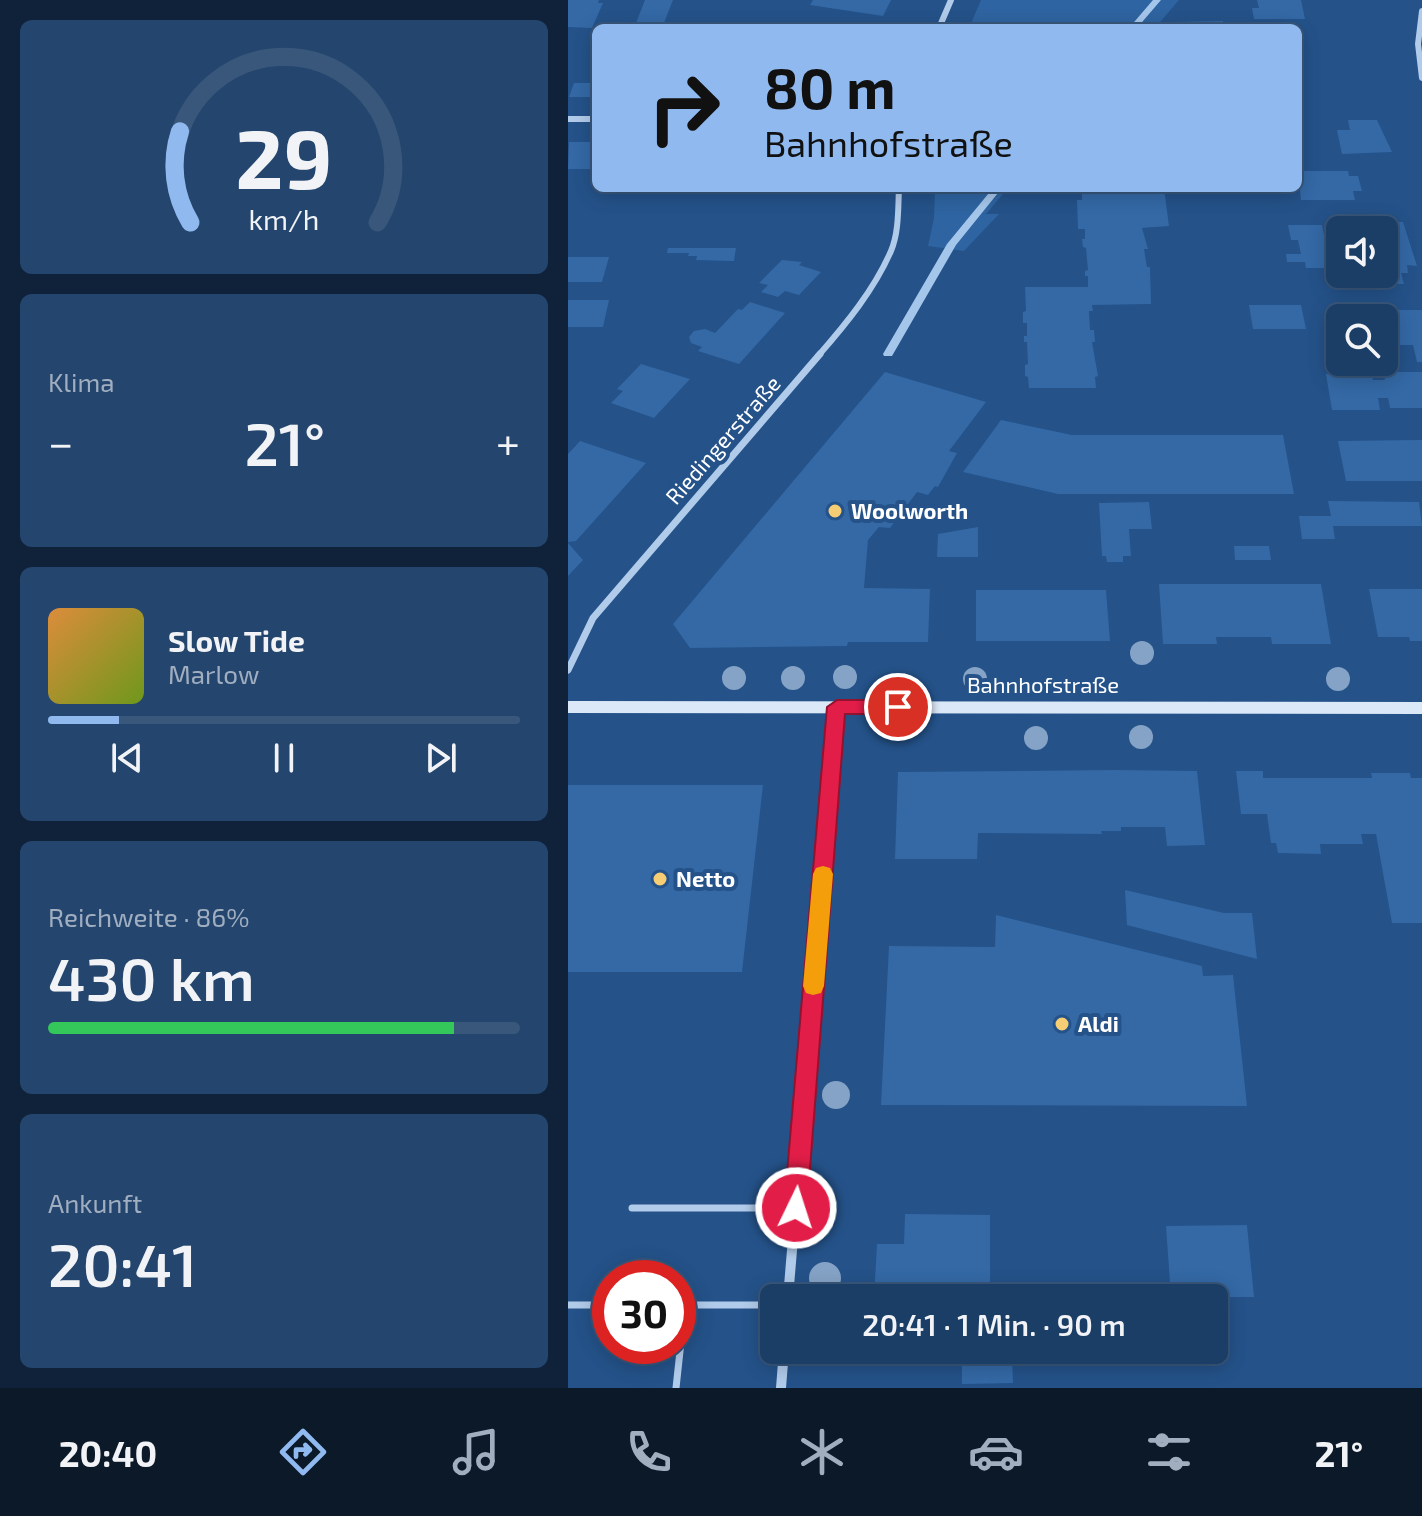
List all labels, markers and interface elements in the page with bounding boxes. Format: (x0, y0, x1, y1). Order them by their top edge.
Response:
text: 80 m (764, 53, 896, 120)
icon: right (632, 56, 736, 160)
text: 29 (235, 105, 333, 205)
text: Bahnhofstraße (764, 121, 1013, 164)
text: km/h (249, 201, 319, 236)
map controls (1326, 216, 1398, 376)
button: sound (1326, 216, 1398, 288)
button: search (1326, 304, 1398, 376)
text: Klima (48, 366, 115, 397)
street label: Riedingerstraße (659, 370, 785, 509)
text: 21° (244, 406, 325, 478)
text: − (48, 415, 74, 468)
text: + (496, 415, 520, 468)
place label: Woolworth (851, 497, 968, 523)
marker: Woolworth (826, 502, 844, 520)
text: Slow Tide (168, 622, 305, 658)
text: Marlow (168, 658, 259, 689)
street label: Bahnhofstraße (967, 671, 1119, 697)
pin (864, 673, 932, 741)
icon: arrive (876, 685, 920, 729)
icon: previous (105, 736, 149, 780)
icon: pause (262, 736, 306, 780)
icon: next (419, 736, 463, 780)
place label: Netto (676, 865, 735, 891)
marker: Netto (651, 870, 669, 888)
text: Reichweite · 86% (48, 901, 249, 932)
text: 430 km (48, 941, 255, 1013)
place label: Aldi (1078, 1010, 1119, 1036)
marker: Aldi (1053, 1015, 1071, 1033)
position arrow (754, 1166, 838, 1250)
text: Ankunft (48, 1187, 142, 1218)
text: 20:41 (48, 1227, 197, 1299)
speed limit sign: 30 (592, 1260, 696, 1364)
text: 20:41 · 1 Min. · 90 m (862, 1306, 1126, 1342)
icon: directions (275, 1424, 331, 1480)
icon: music (448, 1424, 504, 1480)
icon: phone (621, 1424, 677, 1480)
icon: climate (794, 1424, 850, 1480)
icon: car (968, 1424, 1024, 1480)
icon: filters (1141, 1424, 1197, 1480)
text: 20:40 (59, 1431, 157, 1474)
text: 21° (1314, 1431, 1363, 1474)

